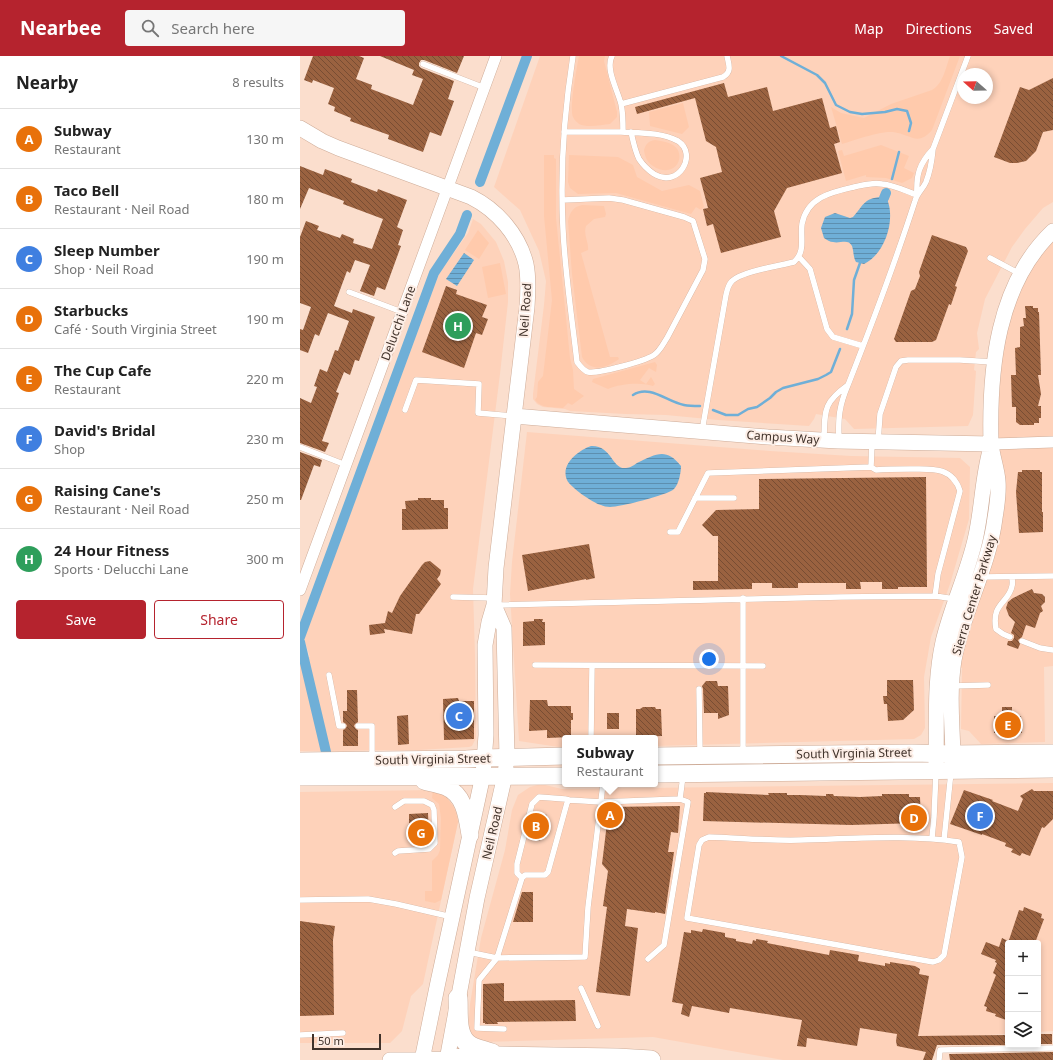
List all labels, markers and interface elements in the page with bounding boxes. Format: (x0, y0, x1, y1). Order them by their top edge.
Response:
search box (125, 10, 405, 46)
text: Nearbee (20, 15, 101, 41)
icon: search (139, 17, 161, 39)
text: Search here (171, 18, 255, 38)
text: Map (854, 19, 883, 38)
text: Directions (905, 19, 972, 38)
text: Saved (994, 19, 1033, 38)
north arrow (957, 68, 993, 104)
text: Nearby (16, 71, 78, 94)
text: 8 results (232, 73, 284, 91)
text: Subway (54, 120, 112, 140)
text: A (25, 130, 34, 148)
text: 130 m (246, 130, 284, 148)
text: Restaurant (54, 140, 121, 158)
text: Taco Bell (54, 180, 119, 200)
text: B (25, 190, 33, 208)
text: 180 m (246, 190, 284, 208)
text: Restaurant · Neil Road (54, 200, 190, 218)
text: Sleep Number (54, 240, 160, 260)
text: C (25, 250, 33, 268)
text: 190 m (246, 250, 284, 268)
text: Shop · Neil Road (54, 260, 154, 278)
street label: Neil Road (515, 282, 535, 338)
street label: Delucchi Lane (377, 283, 419, 363)
text: Starbucks (54, 300, 128, 320)
text: D (24, 310, 34, 328)
text: 190 m (246, 310, 284, 328)
pin: H (445, 311, 471, 341)
text: Café · South Virginia Street (54, 320, 217, 338)
text: The Cup Cafe (54, 360, 151, 380)
text: E (25, 370, 33, 388)
text: 220 m (246, 370, 284, 388)
text: Restaurant (54, 380, 121, 398)
text: David's Bridal (54, 420, 156, 440)
street label: Campus Way (746, 426, 821, 448)
text: F (25, 430, 33, 448)
text: 230 m (246, 430, 284, 448)
text: Shop (54, 440, 85, 458)
text: Raising Cane's (54, 480, 161, 500)
text: G (24, 490, 34, 508)
text: 250 m (246, 490, 284, 508)
text: Restaurant · Neil Road (54, 500, 190, 518)
street label: Sierra Center Parkway (948, 532, 1001, 657)
text: 24 Hour Fitness (54, 540, 169, 560)
text: H (24, 550, 34, 568)
text: 300 m (246, 550, 284, 568)
text: Sports · Delucchi Lane (54, 560, 188, 578)
button: Save (16, 600, 146, 639)
button: Share (154, 600, 284, 639)
your location (699, 649, 719, 669)
pin: C (446, 701, 472, 731)
pin: E (995, 710, 1021, 740)
popup (562, 735, 658, 787)
text: Subway (577, 742, 634, 762)
street label: South Virginia Street (796, 743, 913, 763)
street label: South Virginia Street (375, 749, 492, 769)
text: Restaurant (577, 762, 643, 780)
pin: A (597, 800, 623, 830)
pin: F (967, 801, 993, 831)
pin: D (901, 803, 927, 833)
street label: Neil Road (478, 805, 506, 861)
pin: B (523, 811, 549, 841)
pin: G (408, 818, 434, 848)
map controls (1005, 940, 1041, 1048)
button: + (1005, 940, 1041, 976)
button: − (1005, 976, 1041, 1012)
button: layers (1005, 1012, 1041, 1048)
scale bar (312, 1032, 381, 1051)
text: 50 m (318, 1033, 344, 1048)

